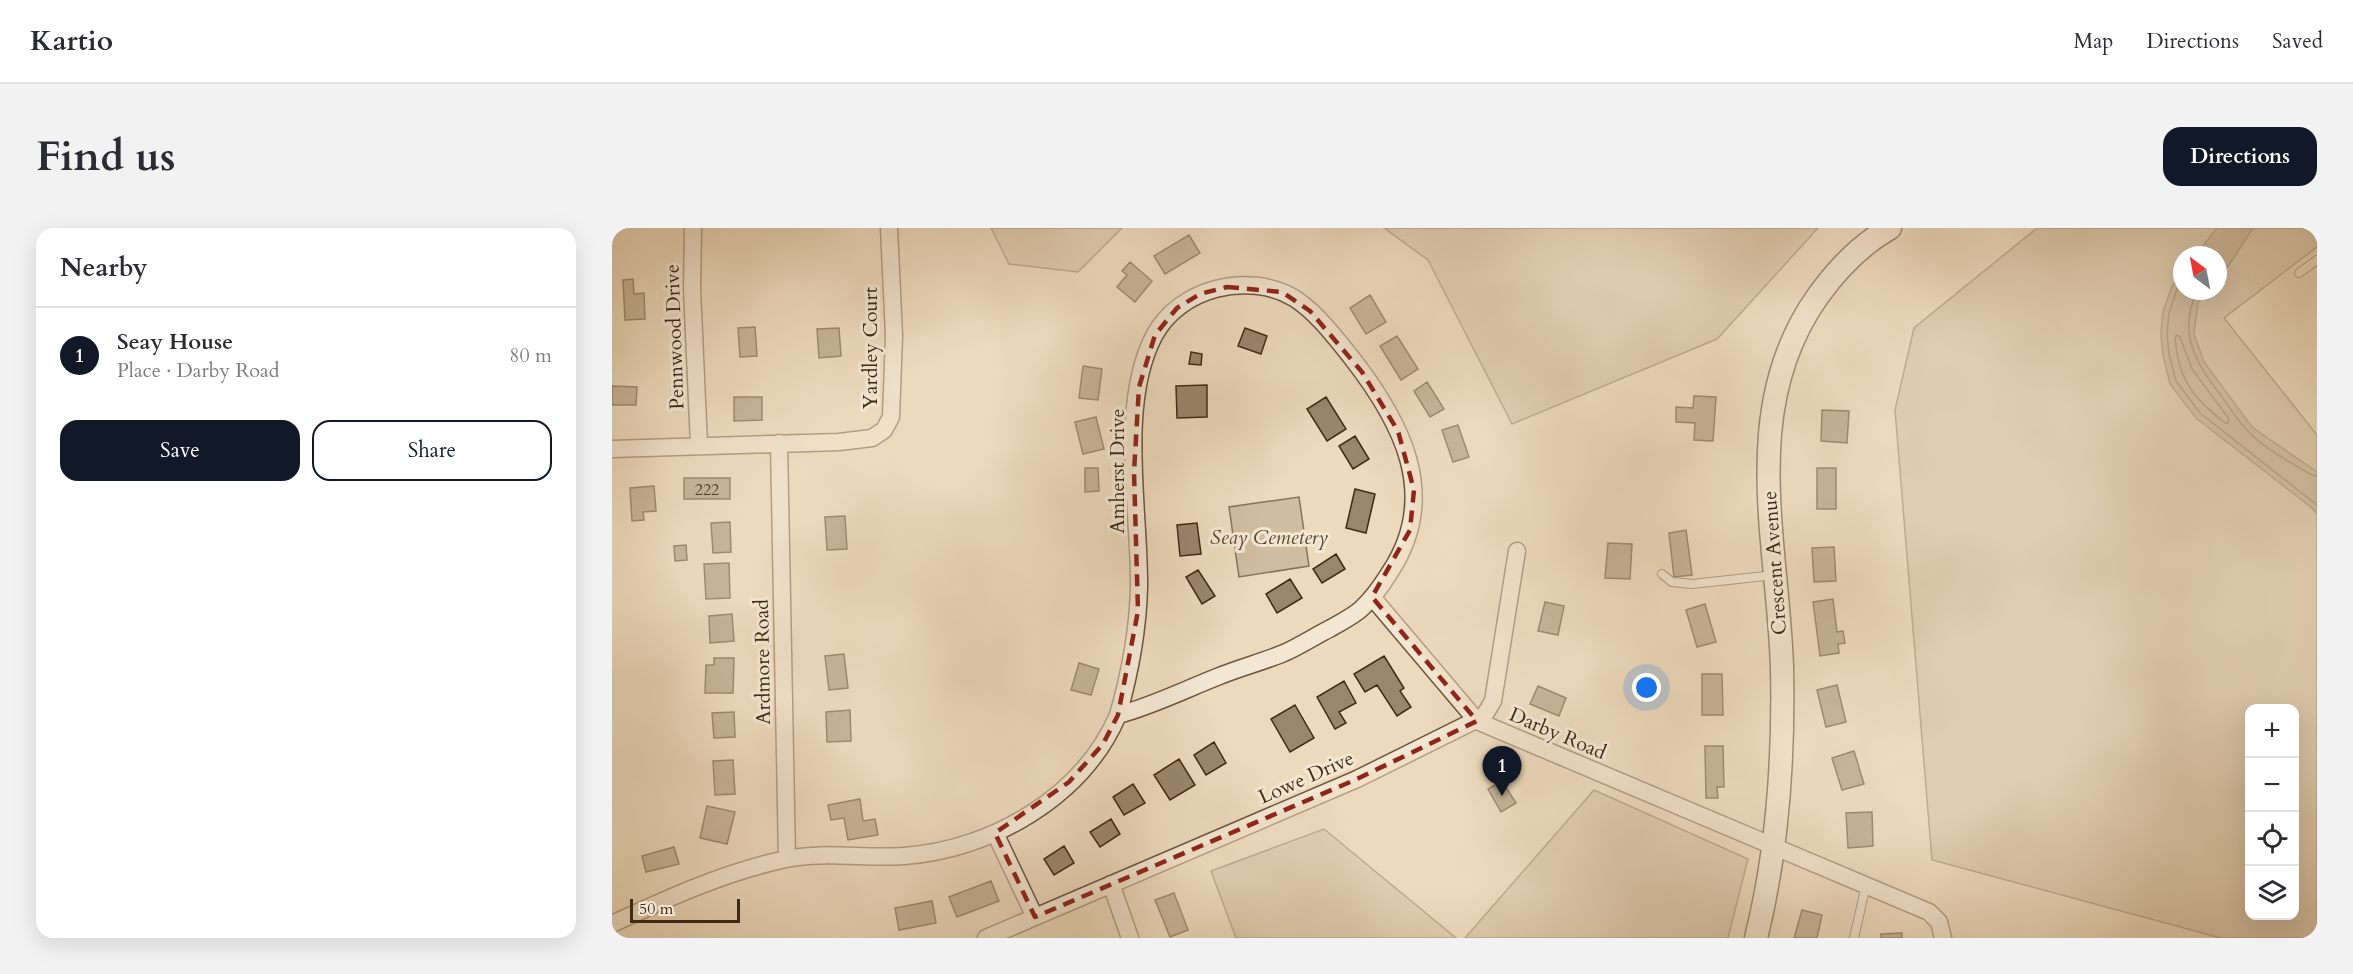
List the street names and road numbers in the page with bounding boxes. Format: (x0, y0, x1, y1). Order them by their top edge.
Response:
street label: Pennwood Drive (658, 264, 691, 410)
street label: Yardley Court (857, 286, 884, 409)
street label: Amherst Drive (1104, 408, 1131, 534)
street label: Crescent Avenue (1756, 490, 1793, 636)
street label: Ardmore Road (748, 599, 777, 725)
street label: Darby Road (1505, 701, 1611, 766)
street label: Lowe Drive (1254, 744, 1358, 810)

